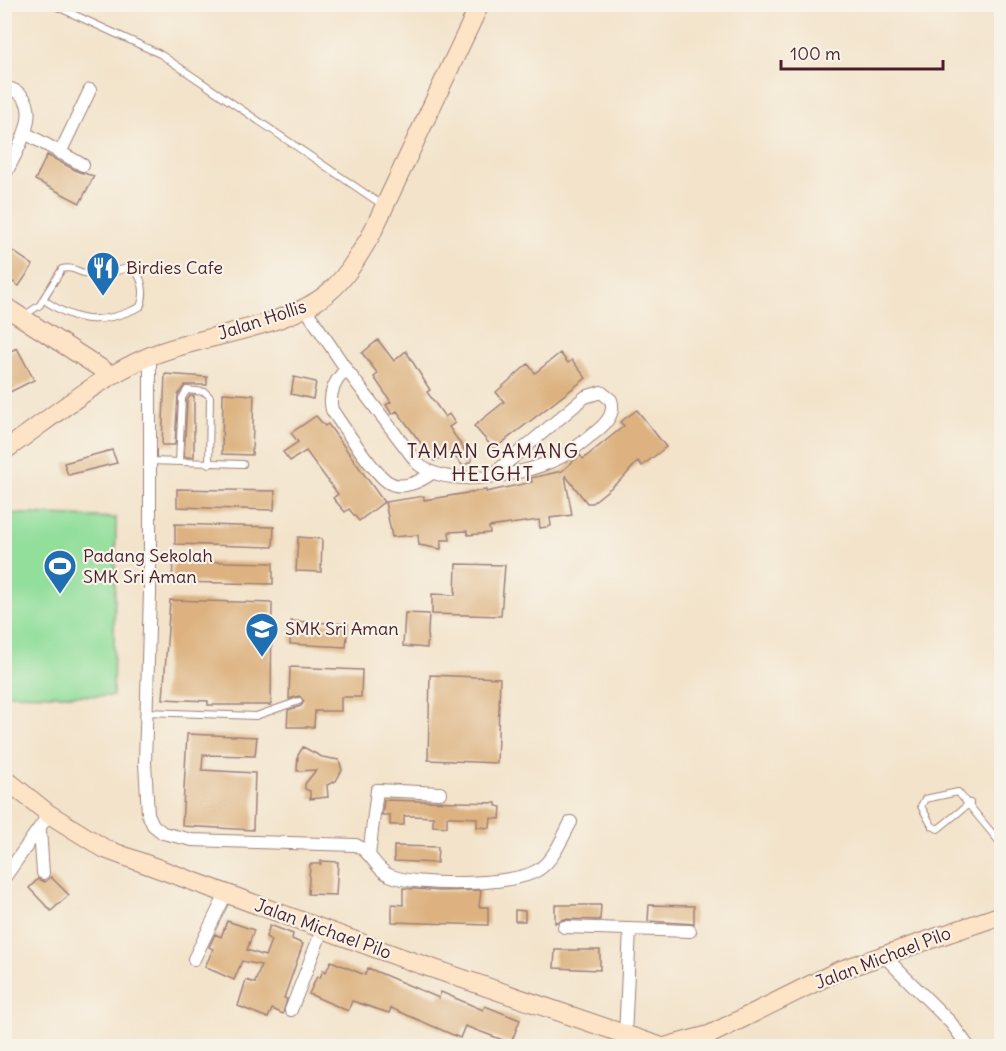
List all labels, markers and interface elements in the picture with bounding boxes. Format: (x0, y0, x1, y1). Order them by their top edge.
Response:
scale bar (781, 33, 943, 71)
text: 100 m (790, 42, 841, 65)
restaurant icon: Birdies Cafe (85, 250, 121, 297)
place label: Birdies Cafe (126, 256, 223, 279)
street label: Jalan Hollis (215, 294, 309, 345)
district label: TAMAN GAMANG HEIGHT (407, 438, 579, 486)
place label: Padang Sekolah SMK Sri Aman (83, 544, 213, 588)
sports icon: Padang Sekolah SMK Sri Aman (42, 548, 78, 595)
school or university icon: SMK Sri Aman (244, 611, 280, 658)
place label: SMK Sri Aman (285, 617, 399, 640)
street label: Jalan Michael Pilo (252, 893, 395, 964)
street label: Jalan Michael Pilo (812, 921, 954, 994)

